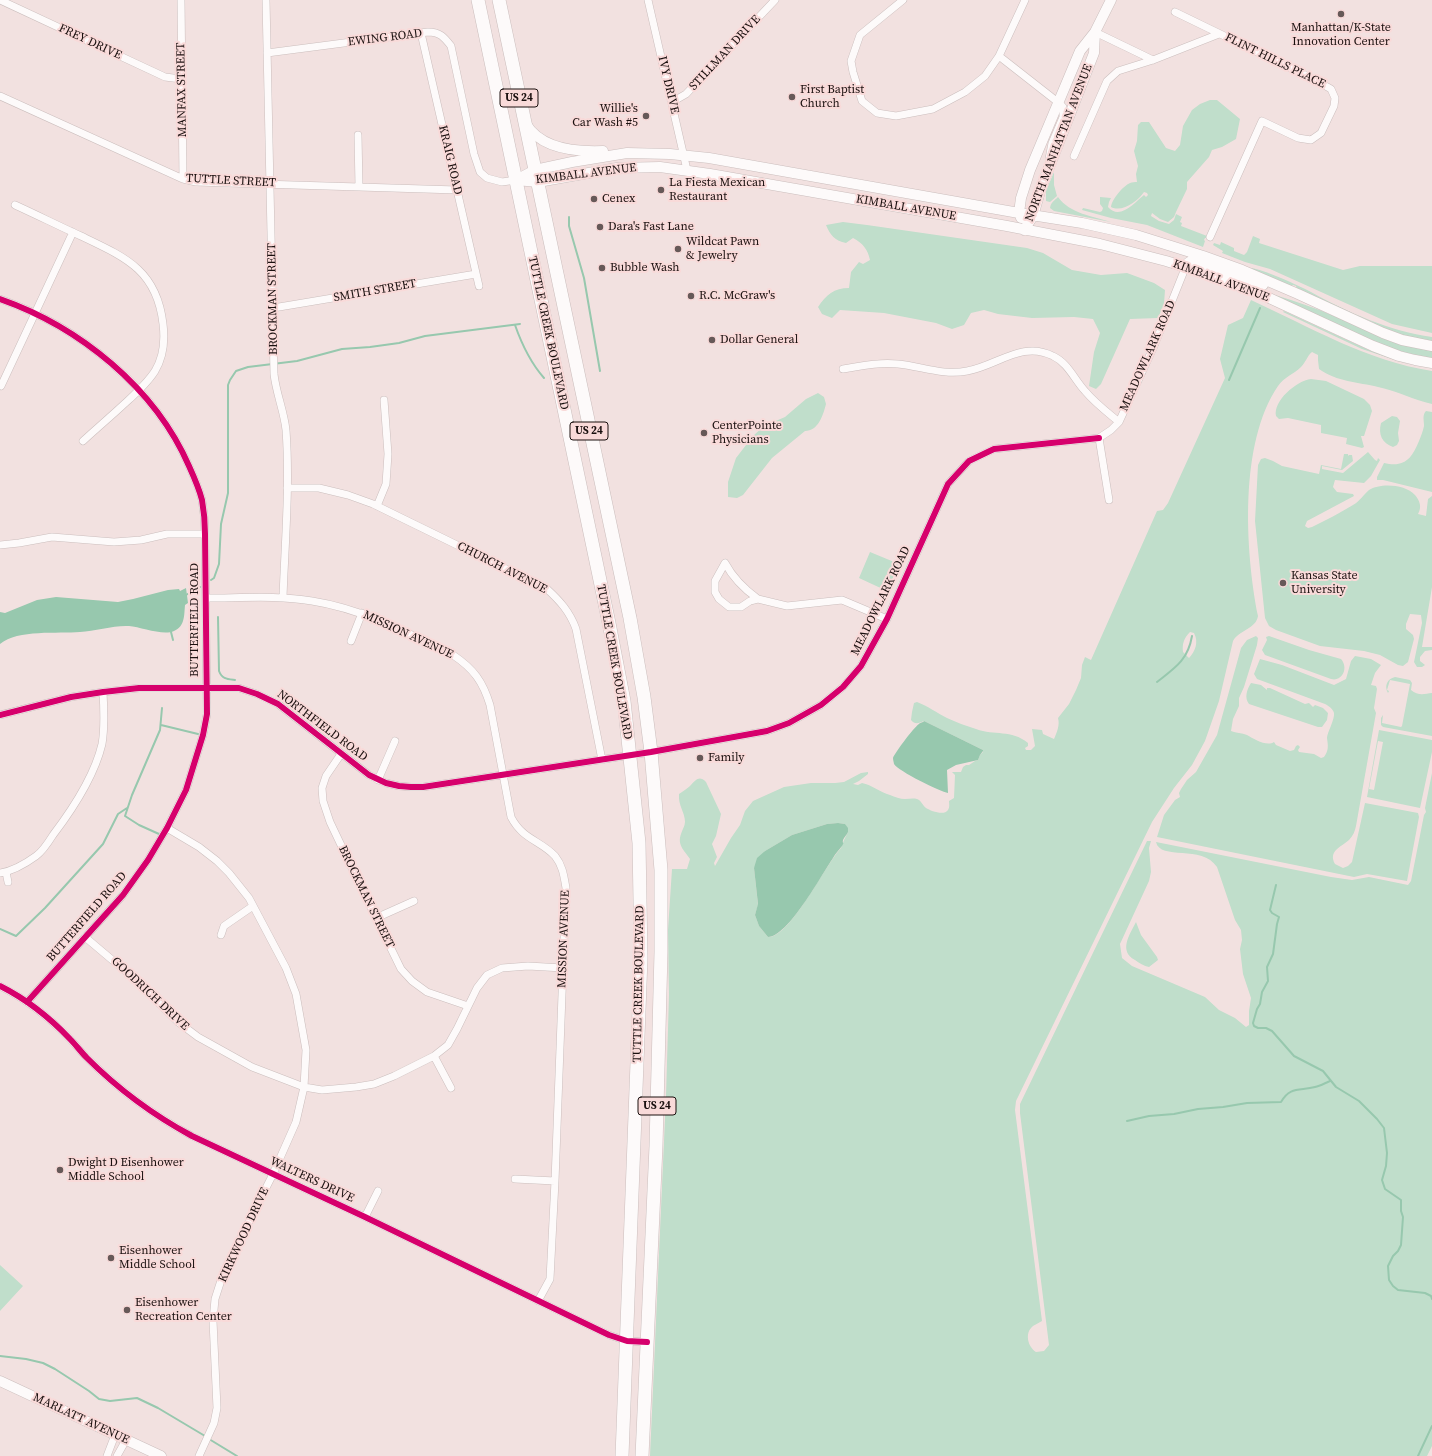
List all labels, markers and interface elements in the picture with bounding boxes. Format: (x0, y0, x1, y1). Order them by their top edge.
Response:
marker: Manhattan/K-State Innovation Center (1336, 9, 1346, 19)
street label: STILLMAN DRIVE (686, 12, 764, 94)
street label: FREY DRIVE (56, 21, 124, 63)
place label: Manhattan/K-State Innovation Center (1291, 21, 1391, 49)
street label: EWING ROAD (347, 26, 423, 50)
street label: FLINT HILLS PLACE (1222, 30, 1328, 92)
street label: MANFAX STREET (174, 42, 190, 138)
street label: IVY DRIVE (654, 55, 682, 115)
street label: NORTH MANHATTAN AVENUE (1022, 62, 1096, 224)
place label: First Baptist Church (800, 83, 864, 111)
road number: US 24 (500, 89, 538, 107)
marker: First Baptist Church (787, 92, 797, 102)
place label: Willie's Car Wash #5 (572, 102, 638, 130)
marker: Willie's Car Wash #5 (641, 111, 651, 121)
street label: KRAIG ROAD (435, 124, 465, 196)
street label: KIMBALL AVENUE (535, 161, 637, 187)
street label: TUTTLE STREET (186, 171, 276, 191)
place label: La Fiesta Mexican Restaurant (669, 176, 765, 204)
marker: La Fiesta Mexican Restaurant (656, 185, 666, 195)
place label: Cenex (602, 192, 635, 206)
street label: KIMBALL AVENUE (855, 192, 957, 224)
marker: Cenex (589, 194, 599, 204)
place label: Dara's Fast Lane (608, 220, 694, 234)
marker: Dara's Fast Lane (595, 222, 605, 232)
place label: Wildcat Pawn & Jewelry (686, 235, 759, 263)
street label: BROCKMAN STREET (265, 243, 281, 355)
marker: Wildcat Pawn & Jewelry (673, 244, 683, 254)
street label: TUTTLE CREEK BOULEVARD (525, 255, 571, 411)
street label: KIMBALL AVENUE (1171, 257, 1271, 305)
place label: Bubble Wash (610, 261, 680, 275)
marker: Bubble Wash (597, 263, 607, 273)
street label: SMITH STREET (333, 277, 417, 305)
place label: R.C. McGraw's (699, 289, 775, 303)
marker: R.C. McGraw's (686, 291, 696, 301)
street label: MEADOWLARK ROAD (1117, 298, 1179, 414)
place label: Dollar General (720, 333, 798, 347)
marker: Dollar General (707, 335, 717, 345)
place label: CenterPointe Physicians (712, 419, 782, 447)
road number: US 24 (570, 422, 608, 440)
marker: CenterPointe Physicians (699, 428, 709, 438)
street label: CHURCH AVENUE (455, 539, 549, 597)
street label: MEADOWLARK ROAD (848, 544, 914, 658)
street label: BUTTERFIELD ROAD (188, 563, 202, 677)
place label: Kansas State University (1291, 569, 1358, 597)
marker: Kansas State University (1278, 578, 1288, 588)
street label: TUTTLE CREEK BOULEVARD (593, 583, 635, 741)
street label: MISSION AVENUE (361, 608, 455, 662)
street label: NORTHFIELD ROAD (274, 687, 370, 765)
place label: Family (708, 751, 744, 765)
marker: Family (695, 753, 705, 763)
street label: BROCKMAN STREET (335, 843, 397, 951)
street label: BUTTERFIELD ROAD (44, 869, 130, 965)
street label: MISSION AVENUE (555, 890, 573, 988)
street label: TUTTLE CREEK BOULEVARD (630, 905, 648, 1063)
street label: GOODRICH DRIVE (108, 954, 192, 1034)
road number: US 24 (638, 1097, 676, 1115)
street label: WALTERS DRIVE (268, 1154, 356, 1206)
place label: Dwight D Eisenhower Middle School (68, 1156, 184, 1184)
marker: Dwight D Eisenhower Middle School (55, 1165, 65, 1175)
street label: KIRKWOOD DRIVE (216, 1185, 272, 1285)
place label: Eisenhower Middle School (119, 1244, 195, 1272)
marker: Eisenhower Middle School (106, 1253, 116, 1263)
place label: Eisenhower Recreation Center (135, 1296, 232, 1324)
marker: Eisenhower Recreation Center (122, 1305, 132, 1315)
street label: MARLATT AVENUE (31, 1390, 131, 1448)

